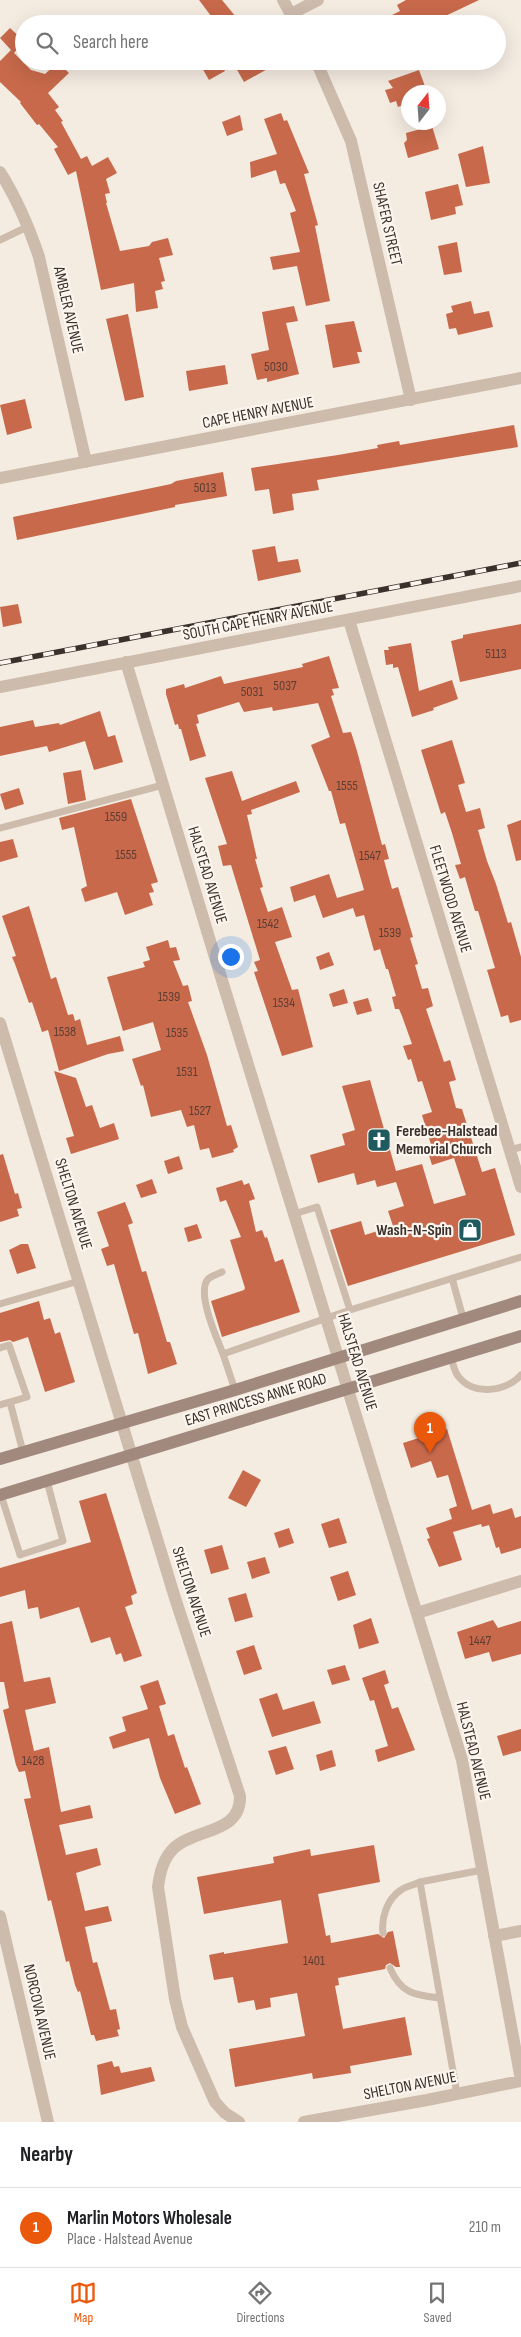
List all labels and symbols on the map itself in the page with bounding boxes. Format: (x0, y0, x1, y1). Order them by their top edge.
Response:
north arrow (401, 85, 446, 130)
street label: SHAFER STREET (368, 180, 406, 268)
street label: AMBLER AVENUE (49, 264, 87, 355)
house number: 5030 (264, 358, 288, 375)
street label: CAPE HENRY AVENUE (201, 393, 315, 433)
house number: 5013 (194, 479, 216, 496)
street label: SOUTH CAPE HENRY AVENUE (181, 597, 335, 645)
house number: 5113 (485, 645, 507, 662)
house number: 5037 (273, 677, 297, 694)
house number: 5031 (241, 683, 263, 700)
house number: 1555 (336, 777, 358, 794)
house number: 1559 (105, 808, 127, 825)
street label: HALSTEAD AVENUE (183, 824, 231, 926)
street label: FLEETWOOD AVENUE (425, 843, 475, 955)
house number: 1555 (115, 846, 137, 863)
house number: 1547 (359, 847, 381, 864)
house number: 1542 (257, 915, 279, 932)
house number: 1539 (379, 924, 401, 941)
your location (218, 944, 244, 970)
house number: 1539 (158, 988, 180, 1005)
house number: 1534 (273, 994, 295, 1011)
house number: 1538 (54, 1023, 76, 1040)
house number: 1535 (166, 1024, 188, 1041)
house number: 1531 (176, 1063, 198, 1080)
house number: 1527 (189, 1102, 211, 1119)
place label: Ferebee-Halstead Memorial Church (396, 1122, 498, 1159)
church icon: Ferebee-Halstead Memorial Church (366, 1127, 392, 1153)
street label: SHELTON AVENUE (50, 1156, 96, 1252)
shop icon: Wash-N-Spin (457, 1217, 483, 1243)
place label: Wash-N-Spin (376, 1221, 452, 1240)
street label: HALSTEAD AVENUE (333, 1311, 381, 1413)
street label: EAST PRINCESS ANNE ROAD (183, 1369, 329, 1431)
pin: 1 (414, 1412, 446, 1453)
street label: SHELTON AVENUE (167, 1544, 215, 1640)
house number: 1447 (469, 1632, 491, 1649)
street label: HALSTEAD AVENUE (452, 1700, 494, 1802)
house number: 1428 (22, 1752, 44, 1769)
house number: 1401 (303, 1952, 325, 1969)
street label: NORCOVA AVENUE (19, 1962, 59, 2062)
street label: SHELTON AVENUE (362, 2068, 458, 2104)

